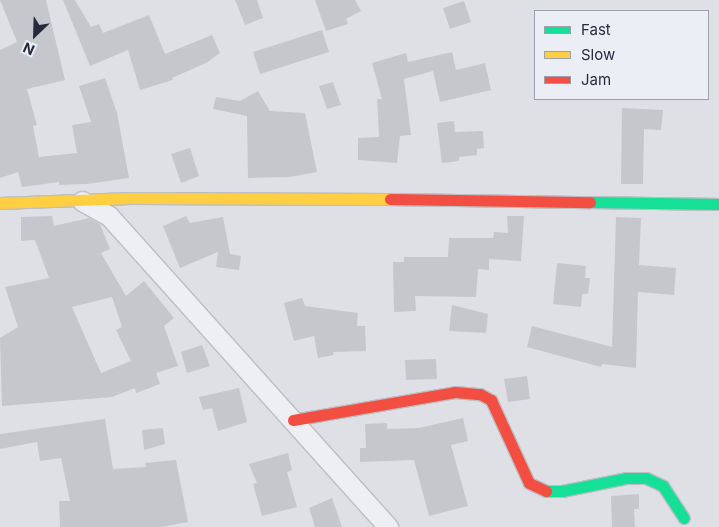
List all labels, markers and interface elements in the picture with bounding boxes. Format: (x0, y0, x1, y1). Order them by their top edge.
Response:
north arrow (10, 10, 60, 60)
legend (534, 10, 709, 100)
text: Fast (581, 20, 611, 39)
text: N (20, 39, 37, 59)
text: Slow (581, 45, 615, 64)
text: Jam (581, 70, 611, 89)

